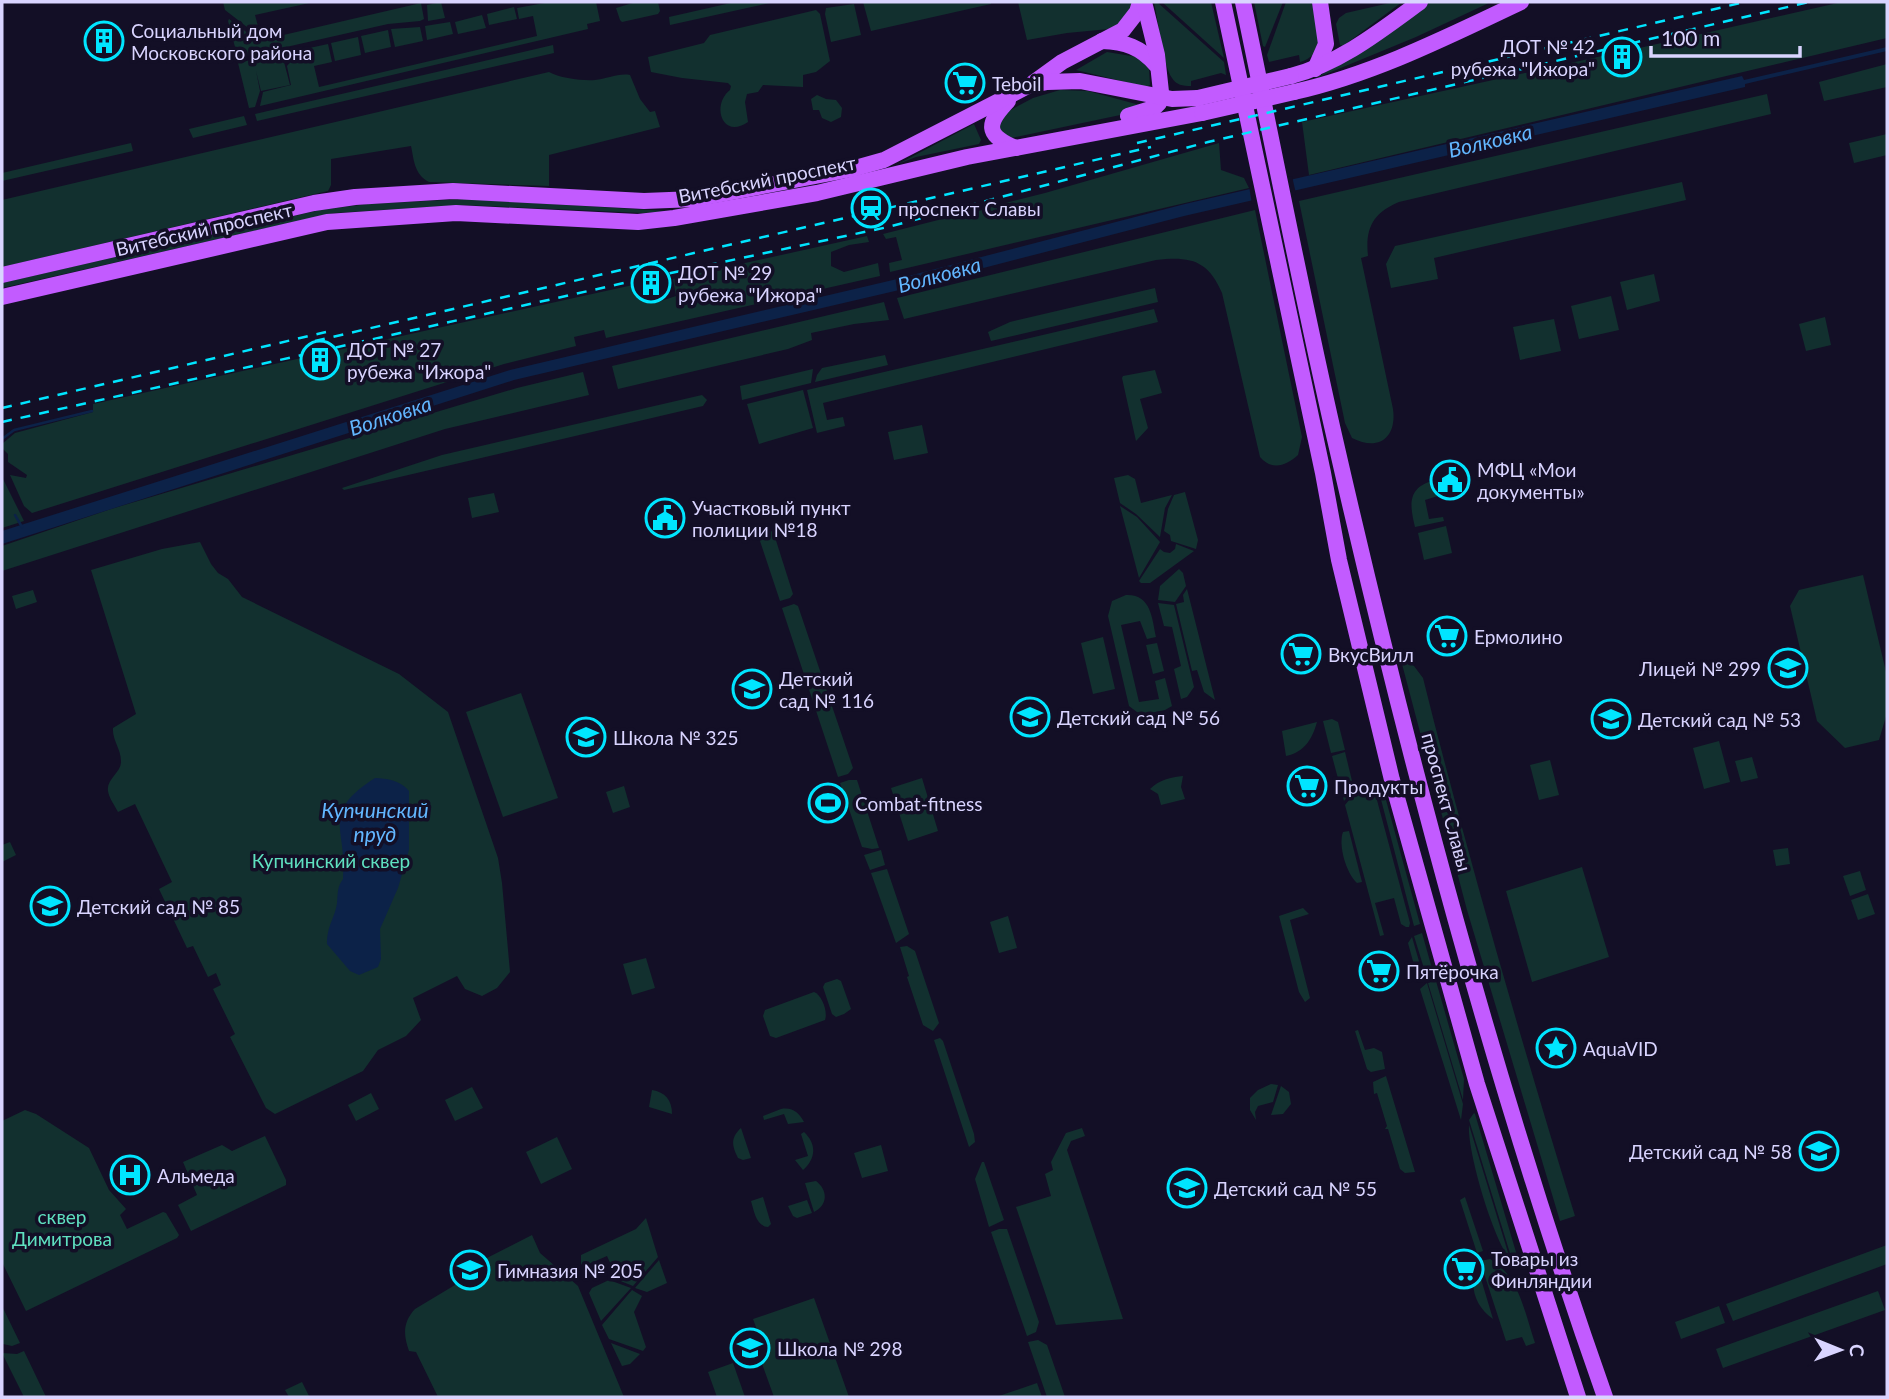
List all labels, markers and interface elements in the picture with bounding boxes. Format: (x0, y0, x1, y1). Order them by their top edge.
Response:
scale bar (1651, 14, 1800, 58)
place label: Социальный дом Московского района (131, 19, 312, 64)
building icon: Социальный дом Московского района (83, 20, 125, 62)
text: 100 m (1661, 25, 1720, 50)
place label: ДОТ № 42 рубежа "Ижора" (1451, 35, 1595, 80)
building icon: ДОТ № 42 рубежа "Ижора" (1601, 36, 1643, 78)
supermarket icon: Teboil (944, 62, 986, 104)
place label: Teboil (992, 72, 1041, 95)
water label: Волковка (1446, 118, 1534, 162)
street label: Витебский проспект (676, 150, 858, 207)
station icon: проспект Славы (850, 187, 892, 229)
street label: Витебский проспект (114, 197, 295, 260)
place label: проспект Славы (898, 197, 1041, 220)
water label: Волковка (895, 251, 983, 297)
place label: ДОТ № 29 рубежа "Ижора" (678, 261, 822, 306)
building icon: ДОТ № 29 рубежа "Ижора" (630, 262, 672, 304)
place label: ДОТ № 27 рубежа "Ижора" (347, 338, 491, 383)
building icon: ДОТ № 27 рубежа "Ижора" (299, 339, 341, 381)
water label: Волковка (346, 390, 434, 440)
place label: МФЦ «Мои документы» (1477, 458, 1585, 503)
public building icon: МФЦ «Мои документы» (1429, 459, 1471, 501)
place label: Участковый пункт полиции №18 (692, 496, 851, 541)
public building icon: Участковый пункт полиции №18 (644, 497, 686, 539)
supermarket icon: Ермолино (1426, 615, 1468, 657)
place label: Ермолино (1474, 625, 1563, 648)
supermarket icon: ВкусВилл (1280, 633, 1322, 675)
place label: ВкусВилл (1328, 643, 1414, 666)
school or university icon: Лицей № 299 (1767, 647, 1809, 689)
place label: Лицей № 299 (1638, 657, 1761, 680)
place label: Детский сад № 116 (779, 667, 874, 712)
school or university icon: Детский сад № 116 (731, 668, 773, 710)
school or university icon: Детский сад № 56 (1009, 696, 1051, 738)
school or university icon: Детский сад № 53 (1590, 698, 1632, 740)
place label: Детский сад № 56 (1057, 706, 1220, 729)
place label: Детский сад № 53 (1638, 708, 1801, 731)
school or university icon: Школа № 325 (565, 716, 607, 758)
place label: Школа № 325 (613, 726, 739, 749)
street label: проспект Славы (1417, 730, 1477, 874)
supermarket icon: Продукты (1286, 765, 1328, 807)
place label: Продукты (1334, 775, 1423, 798)
sports icon: Combat-fitness (807, 782, 849, 824)
place label: Combat-fitness (855, 792, 983, 815)
water label: Купчинский пруд (321, 797, 429, 846)
park label: Купчинский сквер (252, 849, 410, 872)
school or university icon: Детский сад № 85 (29, 885, 71, 927)
place label: Детский сад № 85 (77, 895, 240, 918)
supermarket icon: Пятёрочка (1358, 950, 1400, 992)
place label: Пятёрочка (1406, 960, 1499, 983)
place icon: AquaVID (1535, 1027, 1577, 1069)
place label: AquaVID (1583, 1037, 1658, 1060)
school or university icon: Детский сад № 58 (1798, 1130, 1840, 1172)
place label: Детский сад № 58 (1629, 1140, 1792, 1163)
hospital icon: Альмеда (109, 1154, 151, 1196)
place label: Альмеда (157, 1164, 235, 1187)
school or university icon: Детский сад № 55 (1166, 1167, 1208, 1209)
place label: Детский сад № 55 (1214, 1177, 1377, 1200)
park label: сквер Димитрова (12, 1205, 112, 1250)
place label: Товары из Финляндии (1491, 1247, 1592, 1292)
supermarket icon: Товары из Финляндии (1443, 1248, 1485, 1290)
school or university icon: Гимназия № 205 (449, 1249, 491, 1291)
place label: Гимназия № 205 (497, 1259, 643, 1282)
north arrow (1805, 1315, 1875, 1385)
school or university icon: Школа № 298 (729, 1327, 771, 1369)
place label: Школа № 298 (777, 1337, 903, 1360)
text: С (1846, 1344, 1869, 1357)

